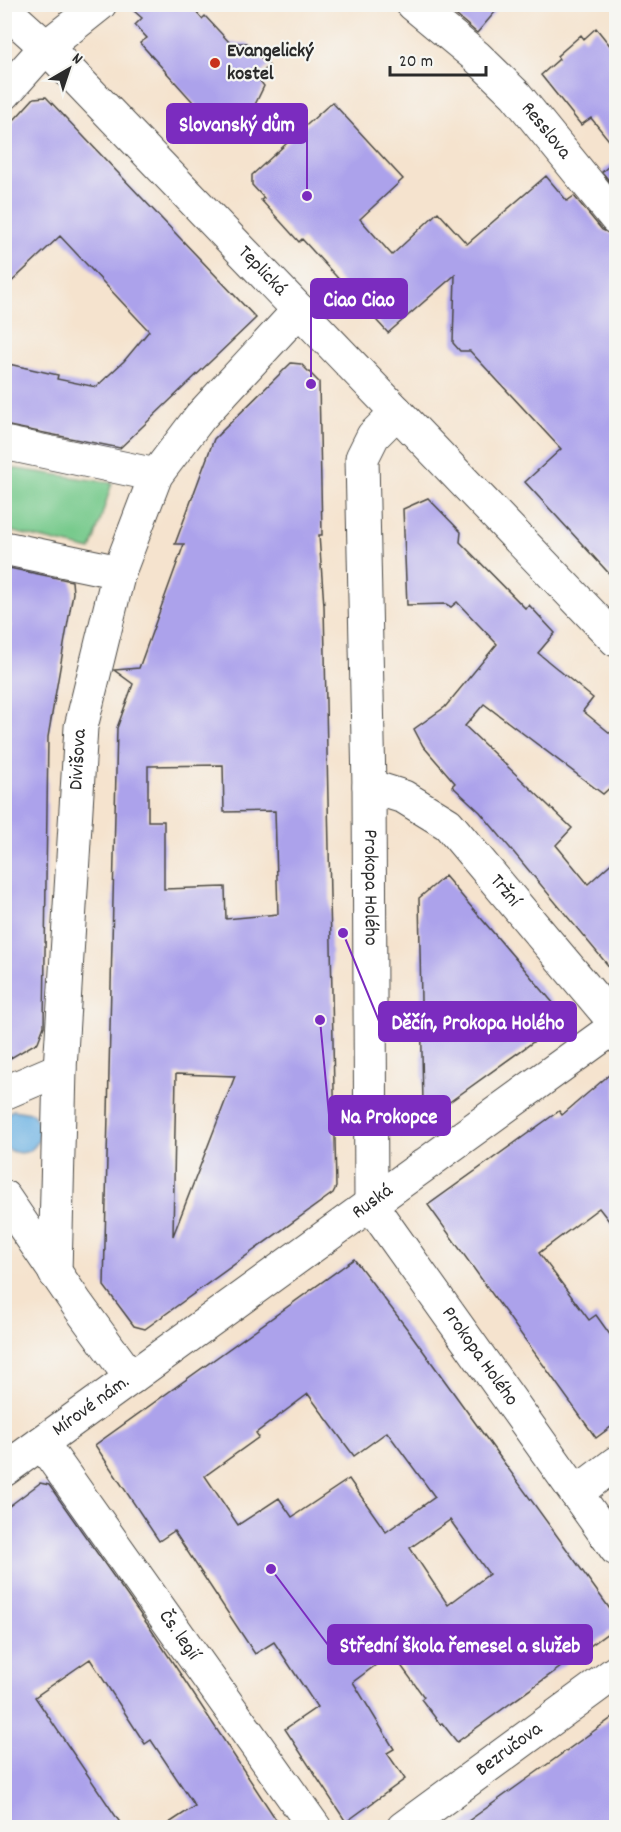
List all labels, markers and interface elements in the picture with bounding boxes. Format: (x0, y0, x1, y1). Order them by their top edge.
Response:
place label: Evangelický kostel (227, 38, 314, 89)
north arrow (39, 39, 99, 99)
scale bar (390, 39, 486, 77)
text: N (67, 48, 87, 71)
text: 20 m (399, 50, 433, 75)
marker: Evangelický kostel (208, 56, 222, 70)
street label: Resslova (513, 96, 578, 166)
callout: Slovanský dům (167, 104, 307, 143)
text: Slovanský dům (179, 112, 295, 142)
street label: Teplická (231, 240, 293, 303)
callout: Ciao Ciao (311, 279, 407, 318)
text: Ciao Ciao (323, 287, 395, 317)
street label: Divišova (63, 728, 95, 791)
street label: Prokopa Holého (355, 829, 384, 946)
street label: Tržní (482, 869, 527, 915)
callout: Děčín, Prokopa Holého (379, 1002, 576, 1041)
text: Děčín, Prokopa Holého (392, 1010, 564, 1040)
callout: Na Prokopce (329, 1096, 450, 1135)
text: Na Prokopce (340, 1104, 438, 1134)
street label: Ruská (347, 1178, 400, 1227)
street label: Prokopa Holého (434, 1301, 524, 1412)
street label: Mírové nám. (47, 1369, 136, 1444)
street label: Čs. legií (151, 1605, 207, 1667)
callout: Střední škola řemesel a služeb (328, 1625, 592, 1664)
text: Střední škola řemesel a služeb (340, 1633, 580, 1663)
street label: Bezručova (470, 1716, 549, 1784)

